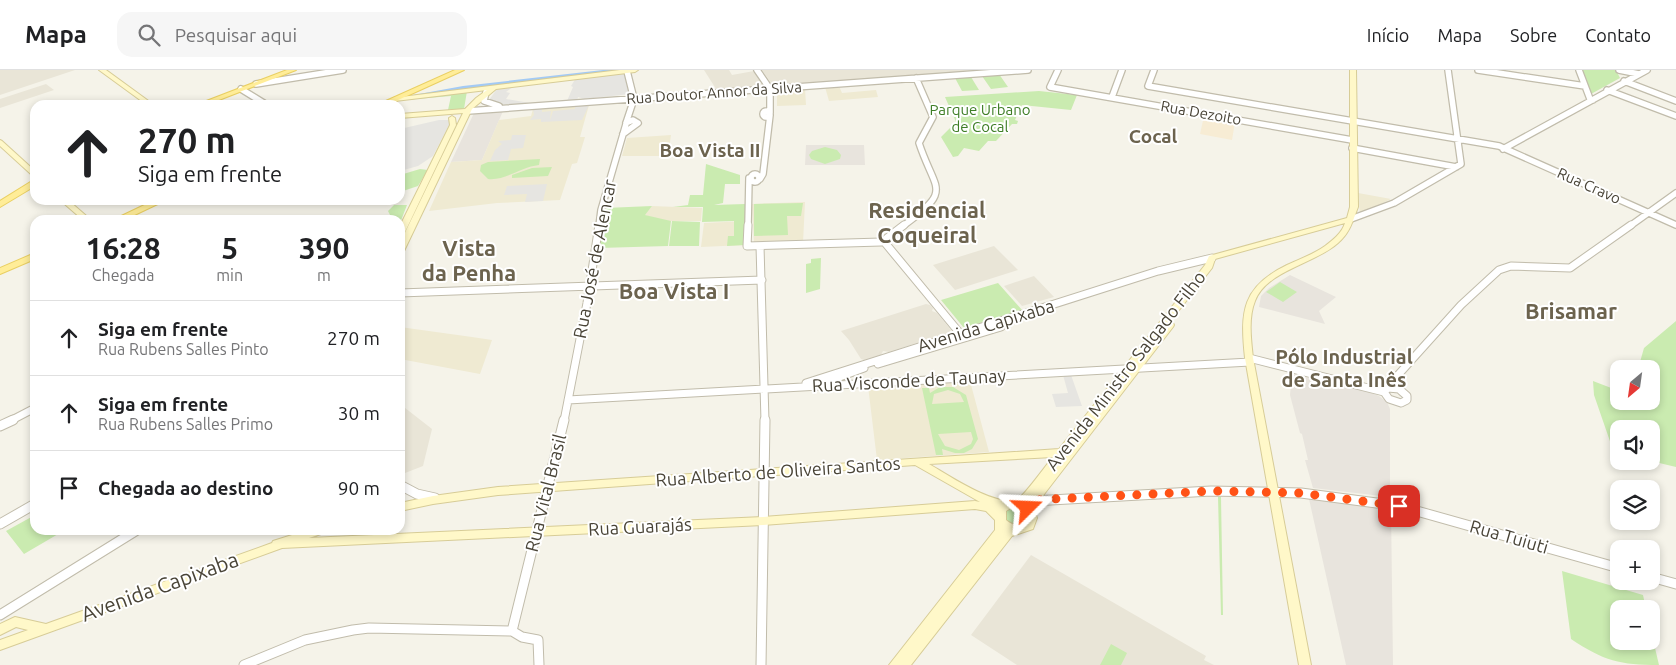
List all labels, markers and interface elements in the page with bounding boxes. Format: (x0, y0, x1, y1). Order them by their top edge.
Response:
search box (117, 12, 467, 57)
text: Mapa (25, 21, 87, 48)
icon: search (135, 21, 163, 49)
text: Pesquisar aqui (175, 24, 297, 46)
text: Início (1367, 25, 1409, 45)
text: Mapa (1437, 25, 1482, 45)
text: Sobre (1510, 25, 1557, 45)
text: Contato (1585, 25, 1651, 45)
street label: Rua Doutor Annor da Silva (626, 78, 802, 107)
street label: Rua Dezoito (1159, 97, 1243, 128)
park label: Parque Urbano de Cocal (929, 101, 1031, 135)
icon: ahead (55, 120, 120, 185)
text: 270 m (138, 120, 236, 160)
district label: Cocal (1129, 125, 1177, 147)
district label: Boa Vista II (659, 139, 761, 161)
text: Siga em frente (138, 161, 282, 186)
street label: Rua Cravo (1555, 164, 1624, 207)
street label: Rua José de Alencar (569, 177, 619, 340)
district label: Residencial Coqueiral (868, 197, 986, 247)
text: 16:28 (86, 231, 161, 265)
text: 5 (221, 231, 238, 265)
text: 390 (299, 231, 349, 265)
district label: Vista da Penha (422, 235, 516, 285)
text: Chegada (92, 266, 155, 284)
text: min (216, 266, 243, 284)
text: m (317, 266, 331, 284)
street label: Avenida Ministro Salgado Filho (1041, 267, 1209, 474)
district label: Boa Vista I (619, 278, 729, 303)
street label: Avenida Capixaba (915, 295, 1057, 355)
district label: Brisamar (1525, 298, 1617, 323)
text: Siga em frente (98, 318, 228, 340)
icon: ahead (55, 324, 83, 352)
text: 270 m (327, 327, 380, 349)
text: Rua Rubens Salles Pinto (98, 340, 269, 358)
district label: Pólo Industrial de Santa Inês (1275, 345, 1413, 391)
north arrow (1610, 360, 1660, 410)
map controls (1610, 360, 1660, 650)
street label: Rua Visconde de Taunay (811, 365, 1007, 395)
text: Siga em frente (98, 393, 228, 415)
icon: ahead (55, 399, 83, 427)
text: 30 m (338, 402, 380, 424)
text: Rua Rubens Salles Primo (98, 415, 273, 433)
button: sound (1610, 420, 1660, 470)
street label: Rua Vital Brasil (521, 431, 569, 554)
street label: Rua Alberto de Oliveira Santos (655, 452, 901, 490)
icon: arrive (55, 474, 83, 502)
text: Chegada ao destino (98, 477, 274, 499)
text: 90 m (338, 477, 380, 499)
button: layers (1610, 480, 1660, 530)
position arrow (1001, 481, 1053, 533)
pin (1378, 485, 1420, 527)
icon: arrive (1385, 492, 1413, 520)
street label: Rua Guarajás (588, 513, 692, 539)
street label: Rua Tuiuti (1468, 515, 1551, 557)
button: + (1610, 540, 1660, 590)
street label: Avenida Capixaba (78, 546, 242, 626)
button: − (1610, 600, 1660, 650)

